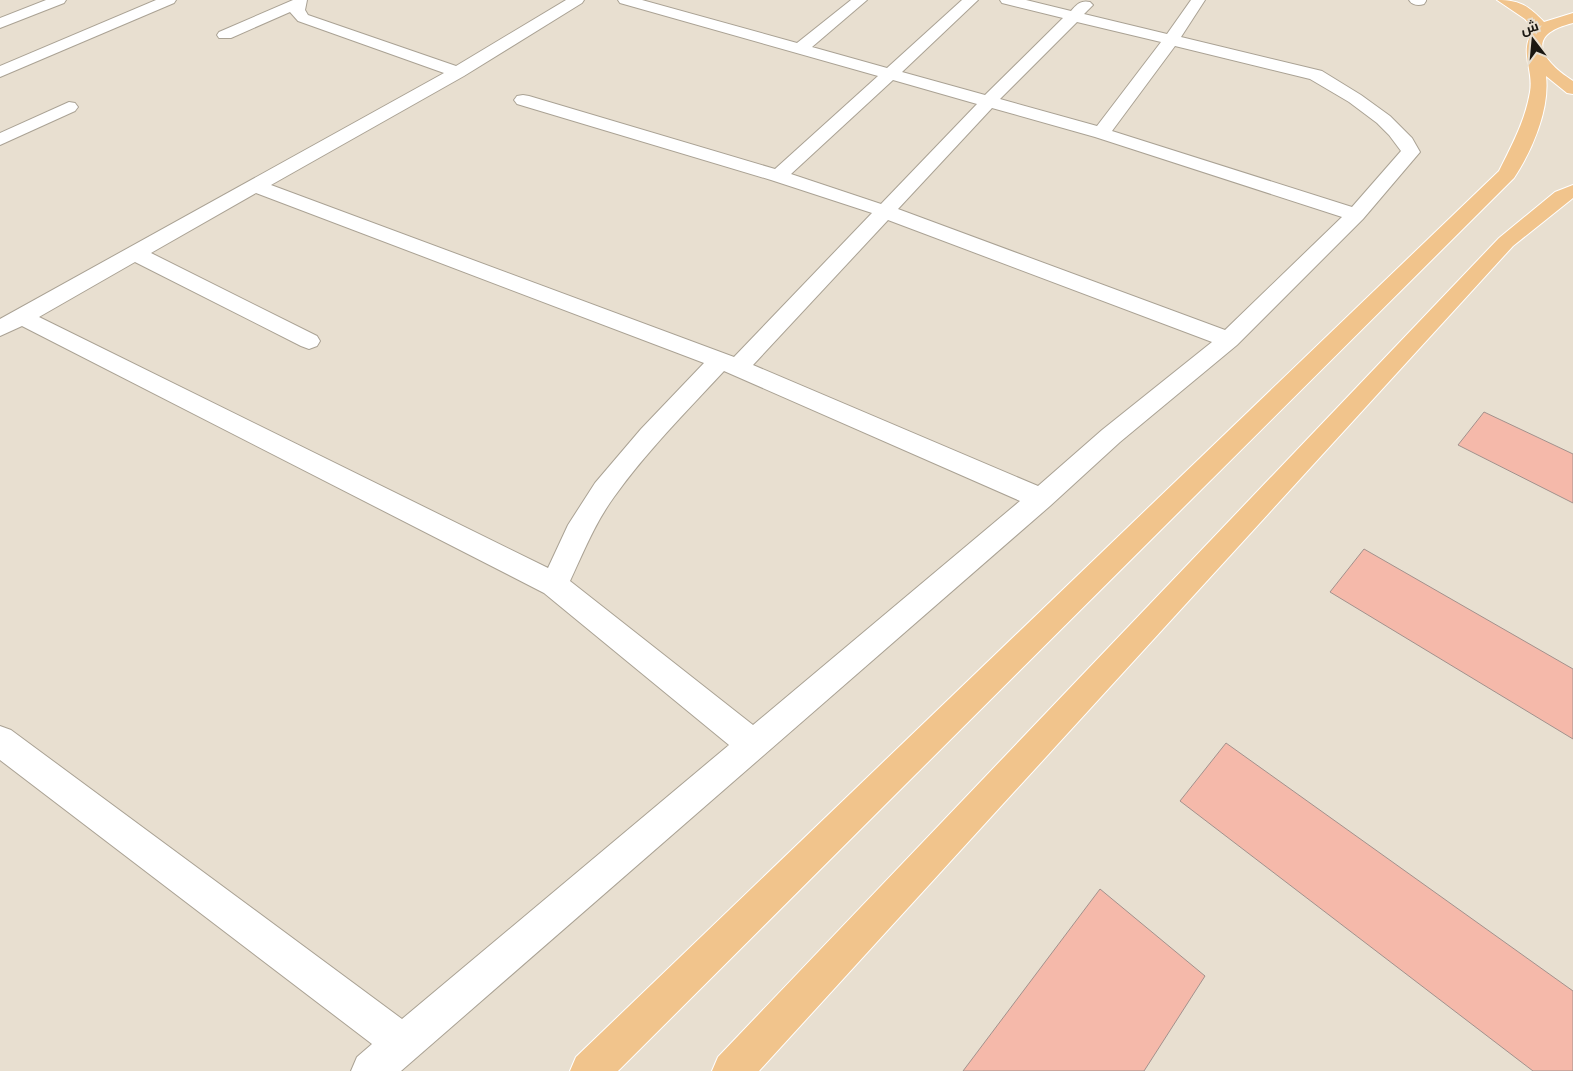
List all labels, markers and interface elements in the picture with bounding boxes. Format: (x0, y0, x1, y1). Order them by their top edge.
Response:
north arrow (1508, 15, 1558, 65)
text: ش (1519, 17, 1541, 39)

